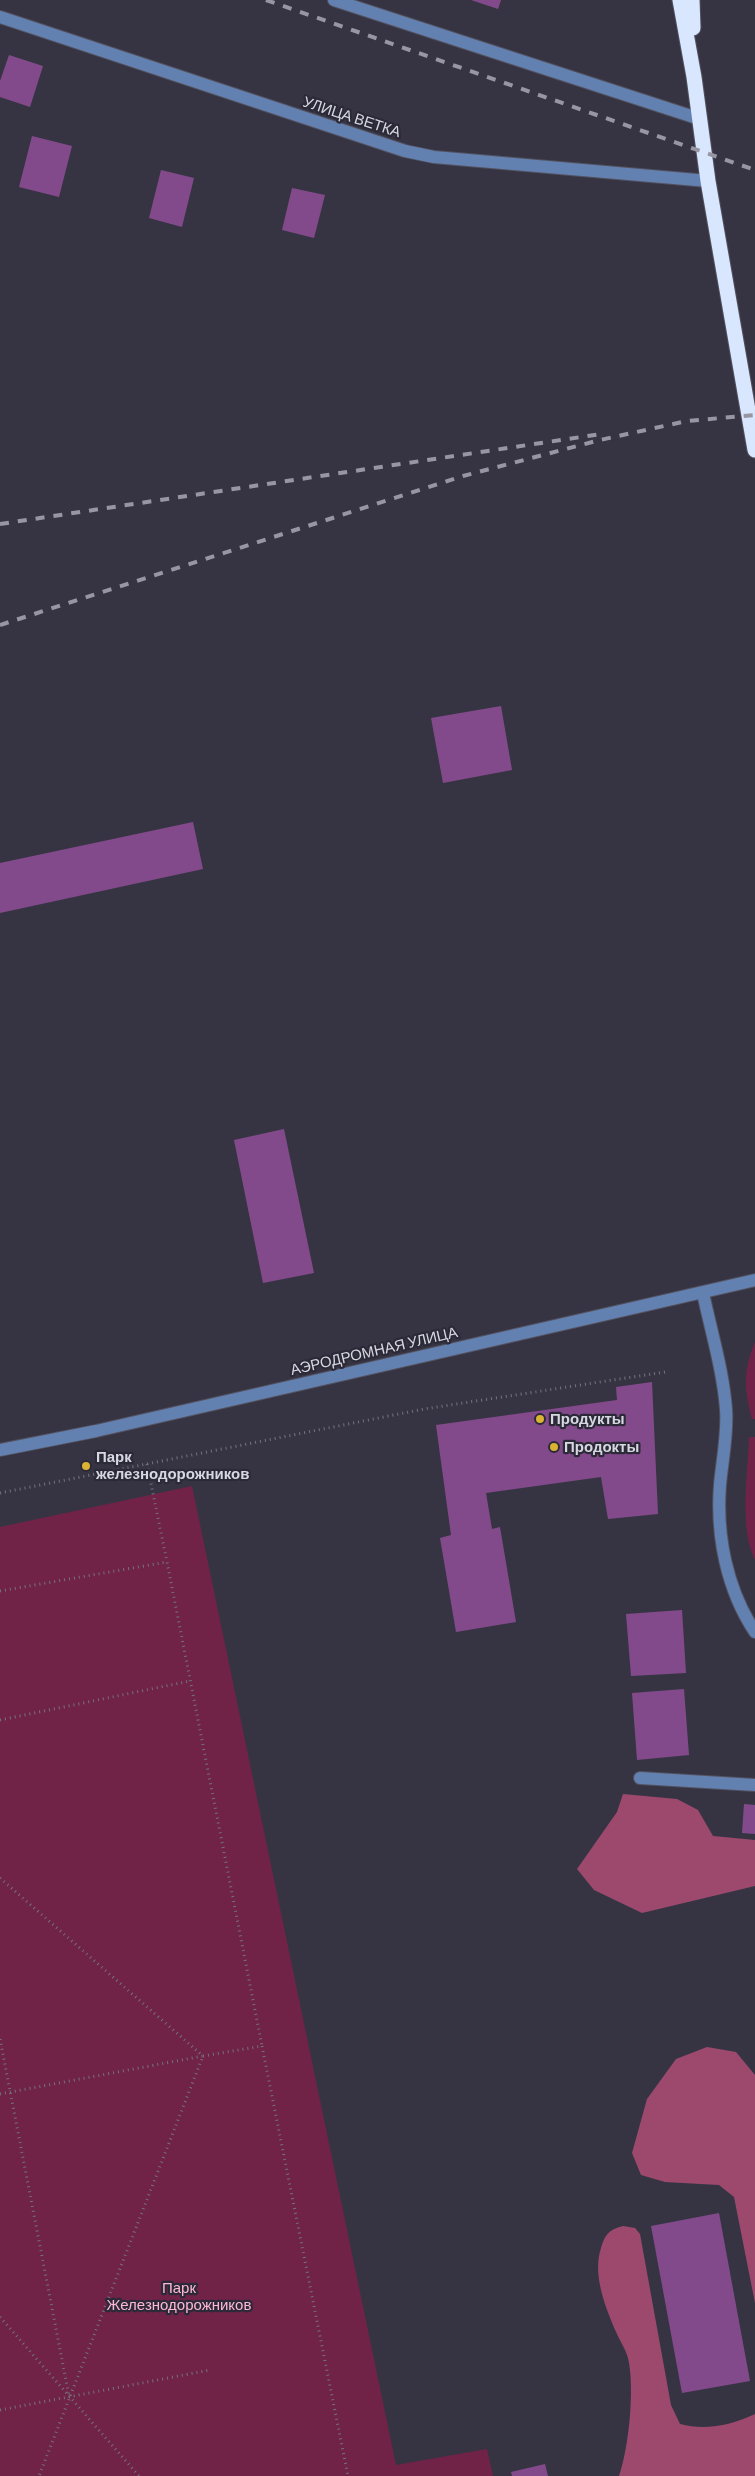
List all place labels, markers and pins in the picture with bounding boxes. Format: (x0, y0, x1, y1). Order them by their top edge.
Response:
place label: Продукты (550, 1410, 625, 1428)
marker: Продукты (534, 1413, 546, 1425)
place label: Продокты (564, 1438, 639, 1456)
marker: Продокты (548, 1441, 560, 1453)
place label: Парк железнодорожников (96, 1448, 249, 1483)
marker: Парк железнодорожников (80, 1460, 92, 1472)

